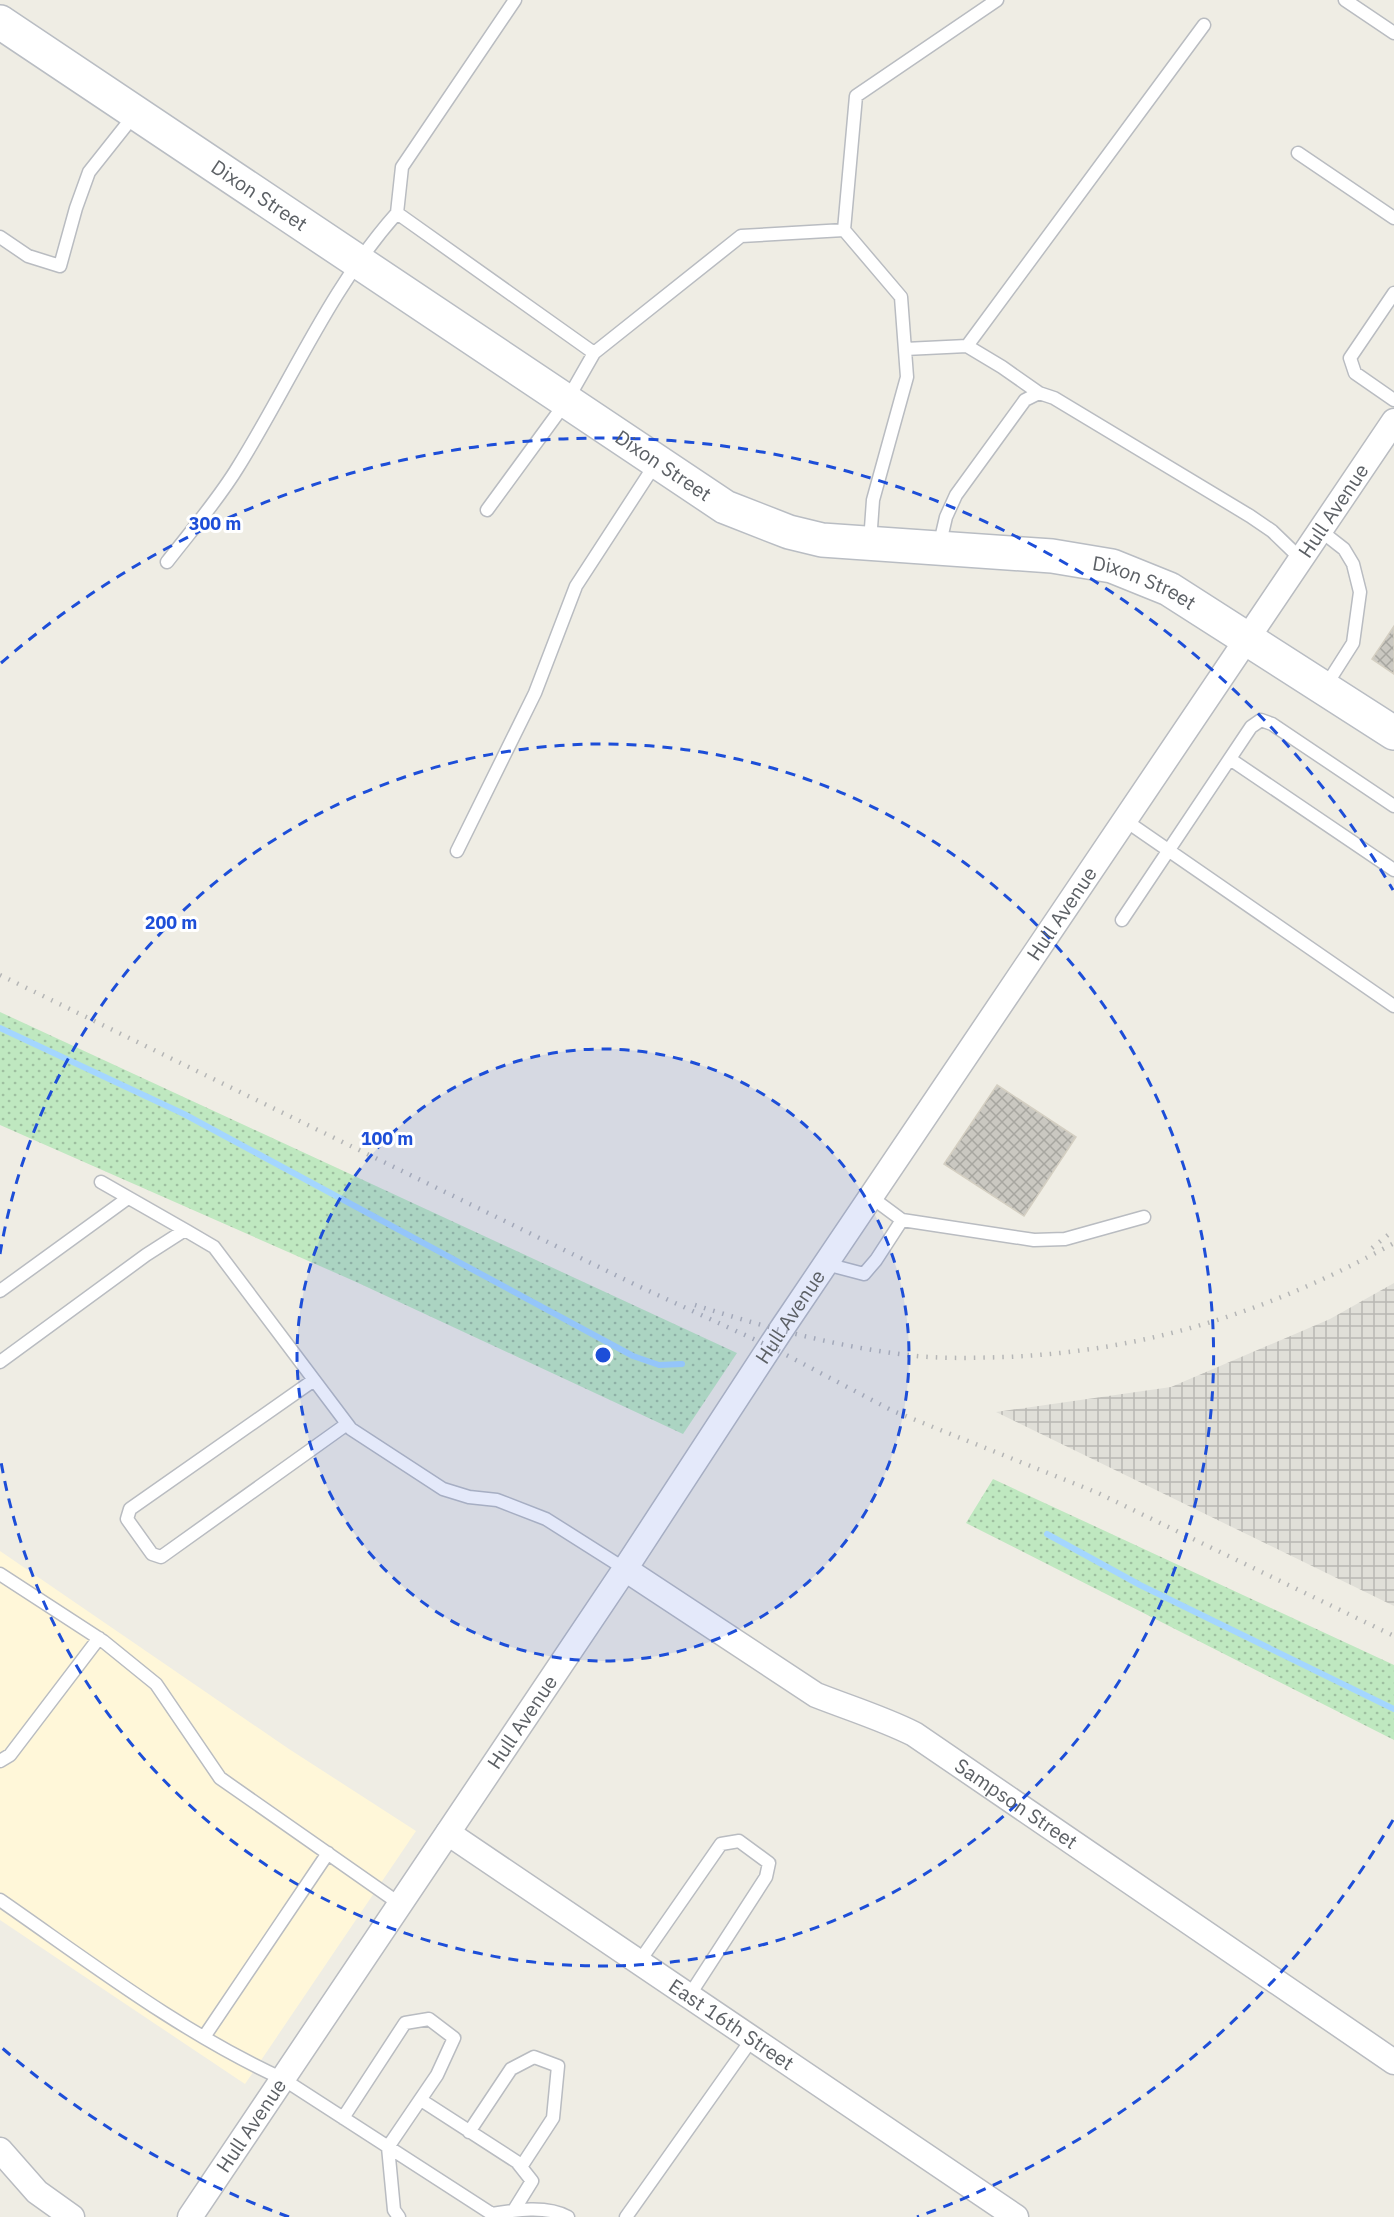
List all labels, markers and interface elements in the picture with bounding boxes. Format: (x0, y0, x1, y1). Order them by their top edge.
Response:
street label: Dixon Street (206, 153, 313, 237)
street label: Dixon Street (610, 423, 717, 507)
street label: Hull Avenue (1292, 458, 1374, 563)
text: 300 m (189, 512, 241, 535)
street label: Dixon Street (1091, 549, 1201, 616)
street label: Hull Avenue (1020, 861, 1103, 966)
text: 200 m (145, 911, 197, 934)
text: 100 m (361, 1127, 413, 1150)
street label: Hull Avenue (749, 1264, 831, 1369)
centre of rings (593, 1345, 613, 1365)
street label: Hull Avenue (480, 1670, 563, 1774)
street label: Sampson Street (950, 1752, 1083, 1855)
street label: East 16th Street (664, 1972, 800, 2076)
street label: Hull Avenue (210, 2073, 292, 2178)

